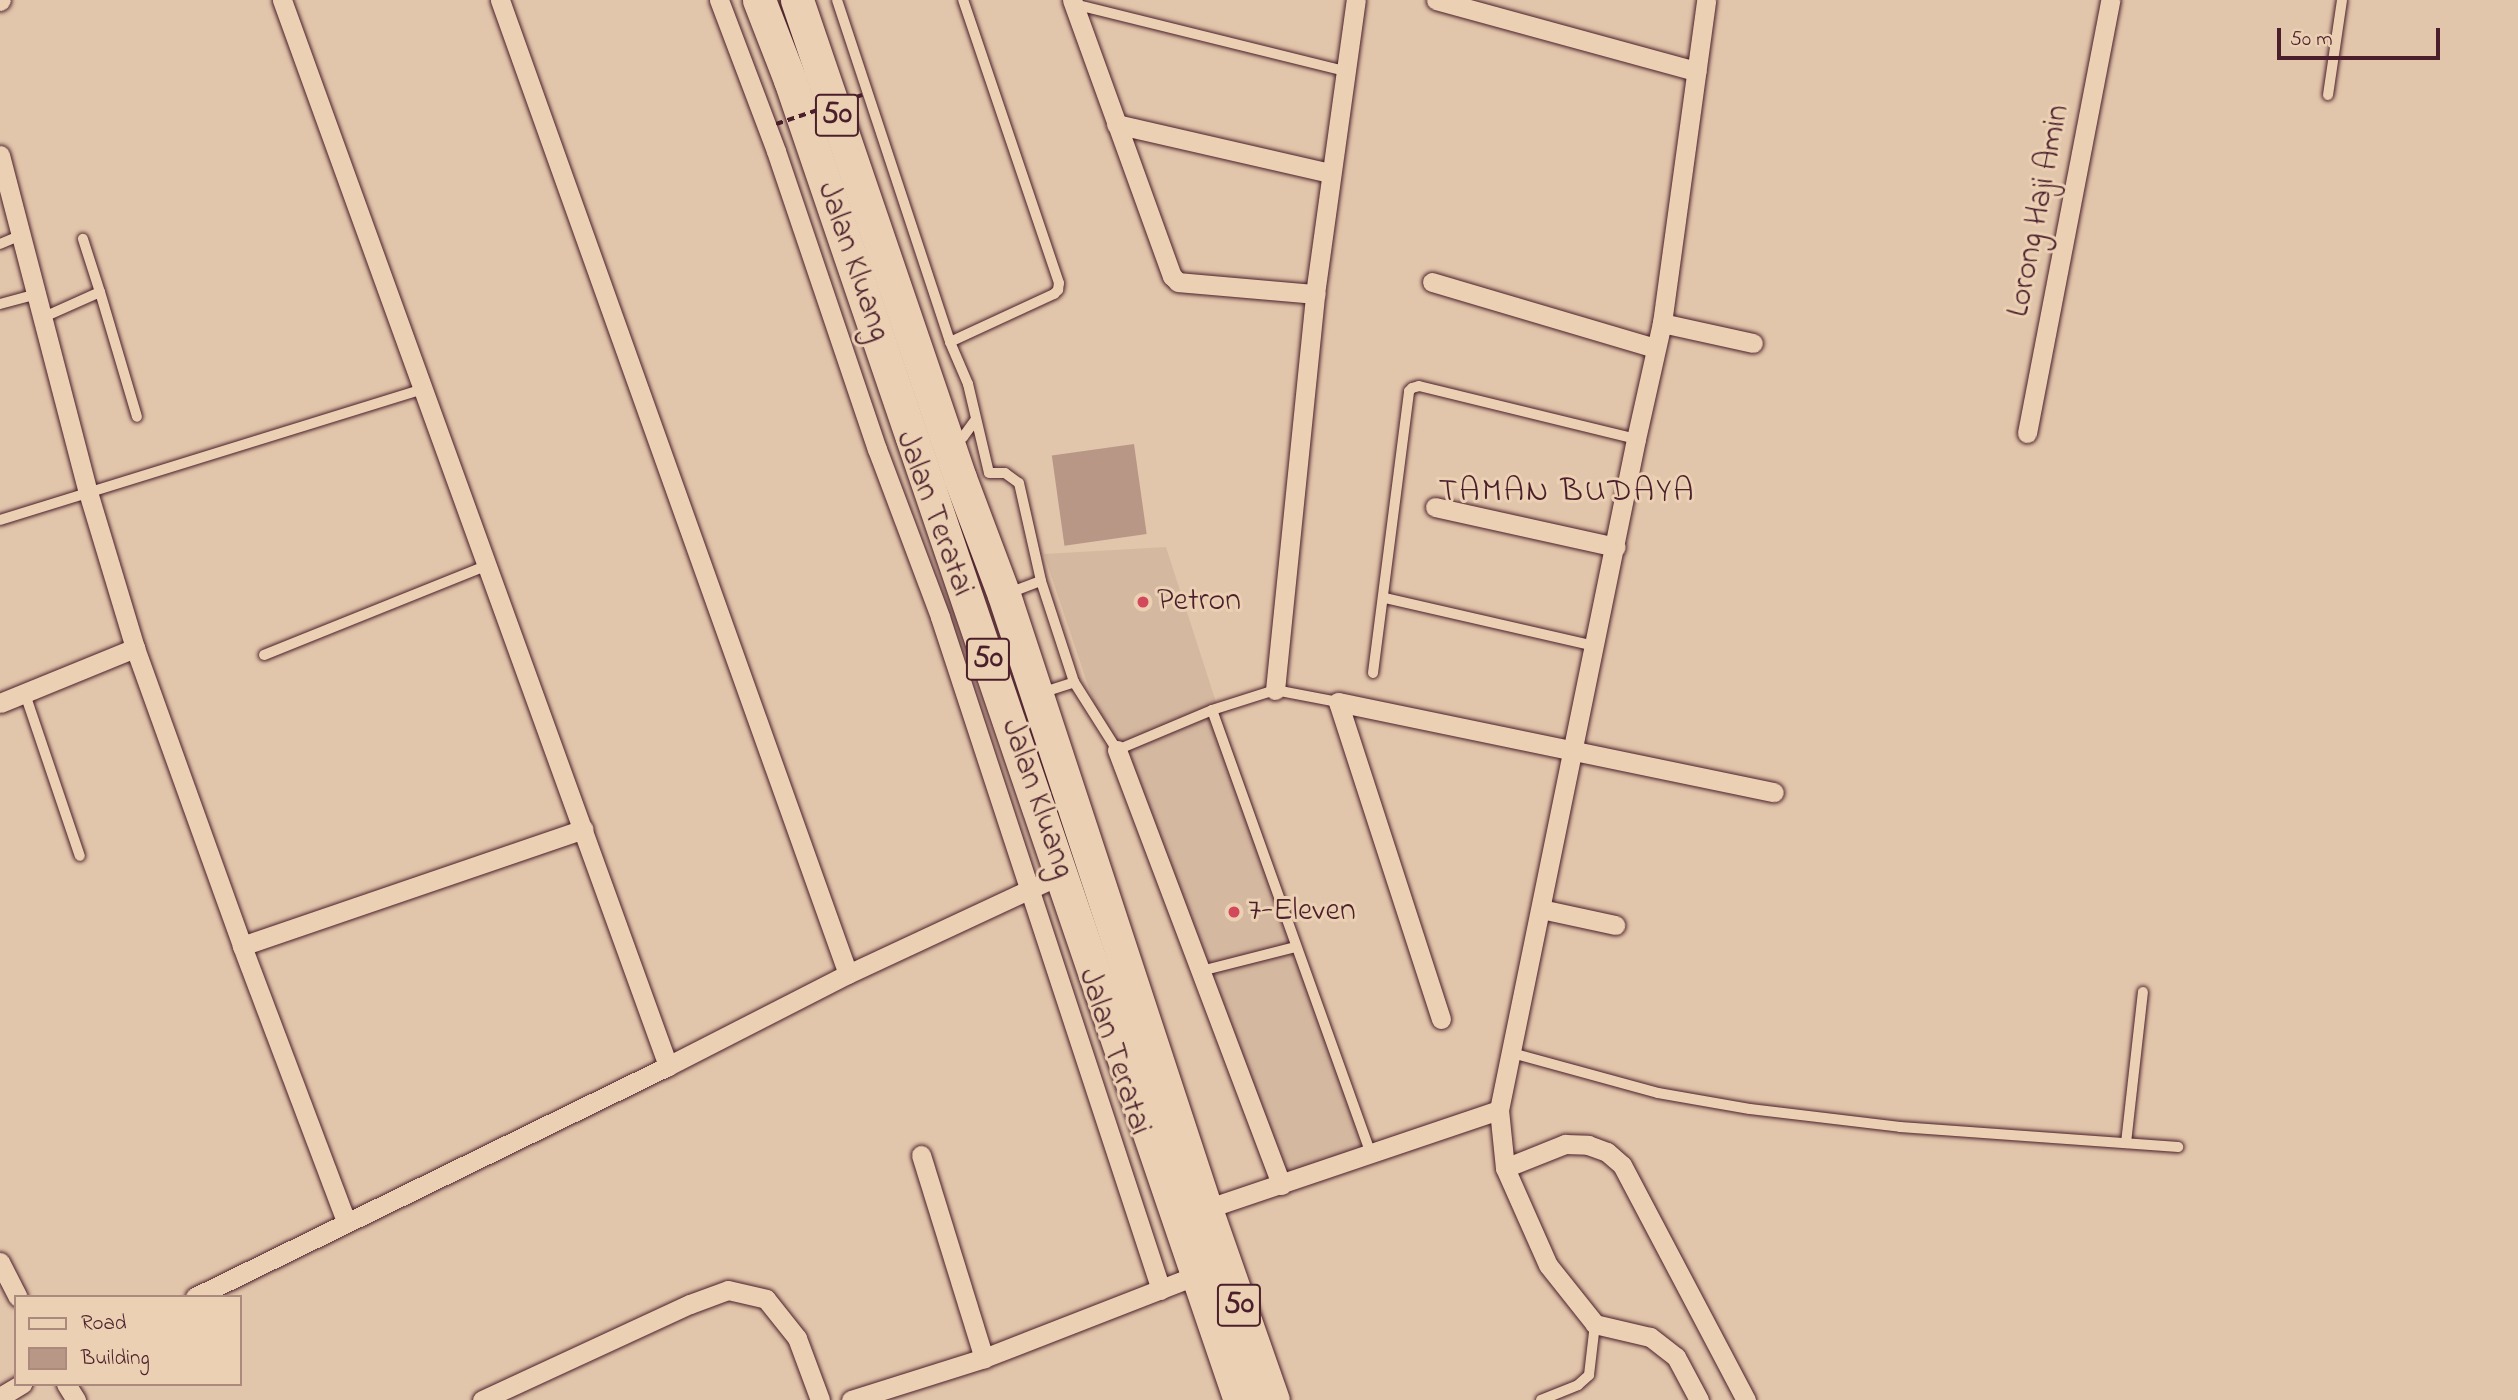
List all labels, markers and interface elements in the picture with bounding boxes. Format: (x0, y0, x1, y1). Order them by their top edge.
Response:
scale bar (2280, 14, 2443, 58)
text: 50 m (2290, 25, 2333, 55)
road number: 50 (814, 88, 860, 141)
street label: Lorong Haji Amin (2001, 102, 2079, 320)
street label: Jalan Kluang (807, 177, 897, 347)
street label: Jalan Teratai (885, 426, 981, 602)
district label: TAMAN BUDAYA (1440, 473, 1694, 513)
place label: Petron (1157, 583, 1241, 621)
marker: Petron (1135, 594, 1151, 610)
road number: 50 (965, 632, 1011, 686)
street label: Jalan Kluang (991, 714, 1081, 884)
place label: 7-Eleven (1248, 893, 1356, 931)
marker: 7-Eleven (1226, 904, 1242, 920)
street label: Jalan Teratai (1068, 964, 1158, 1140)
road number: 50 (1216, 1278, 1262, 1331)
legend (14, 1295, 242, 1386)
text: Road (81, 1309, 127, 1339)
text: Building (81, 1344, 150, 1374)

